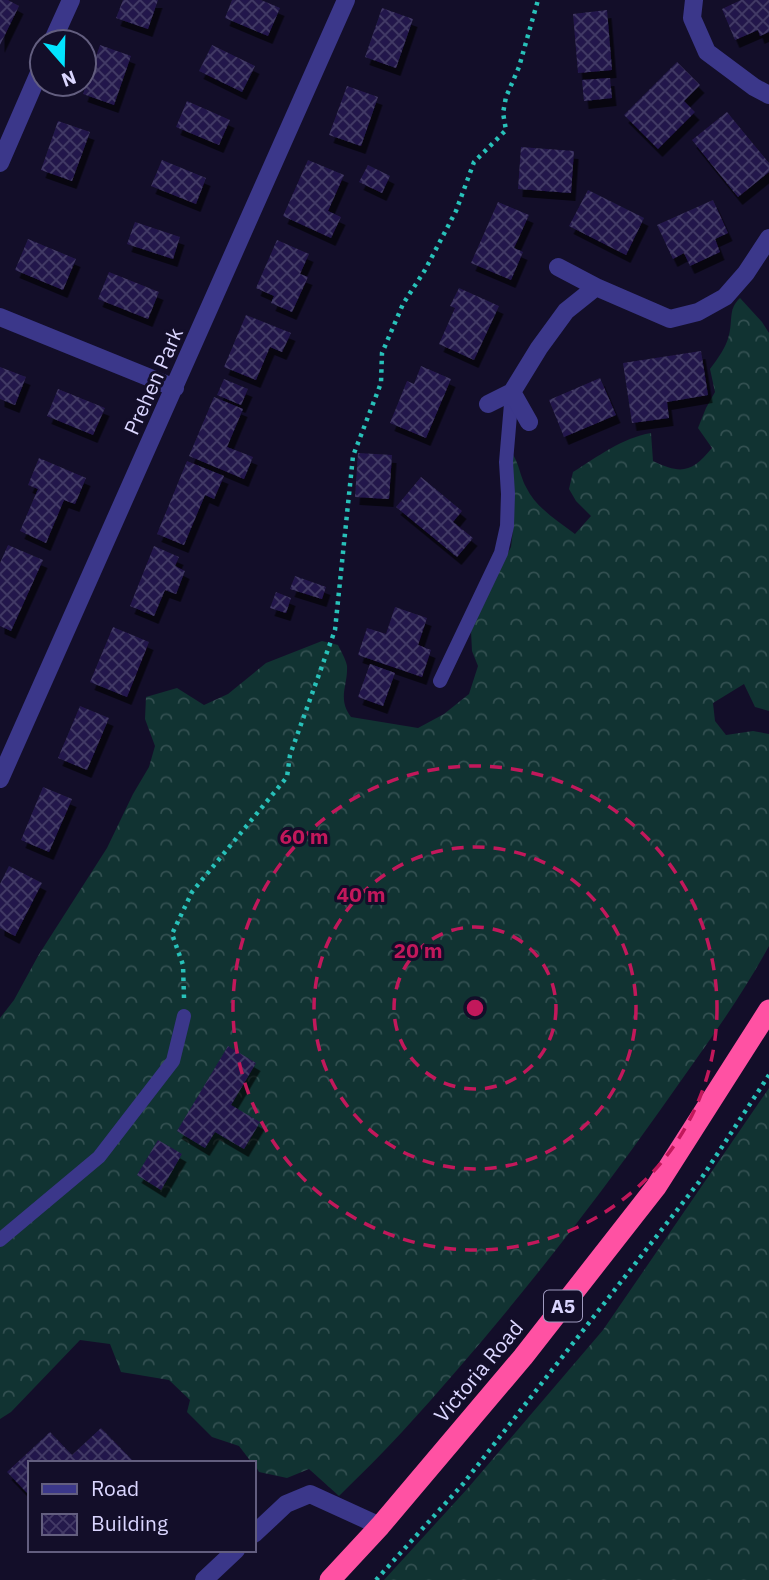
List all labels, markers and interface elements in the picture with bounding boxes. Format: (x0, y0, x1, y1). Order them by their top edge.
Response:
north arrow (28, 28, 98, 98)
text: N (58, 65, 79, 93)
street label: Prehen Park (117, 323, 189, 439)
text: 60 m (280, 822, 328, 850)
text: 40 m (337, 880, 385, 908)
text: 20 m (394, 936, 442, 964)
centre of rings (463, 996, 487, 1020)
road number: A5 (544, 1290, 582, 1322)
street label: Victoria Road (427, 1314, 529, 1428)
legend (28, 1461, 256, 1552)
text: Road (91, 1474, 139, 1502)
text: Building (91, 1509, 168, 1537)

